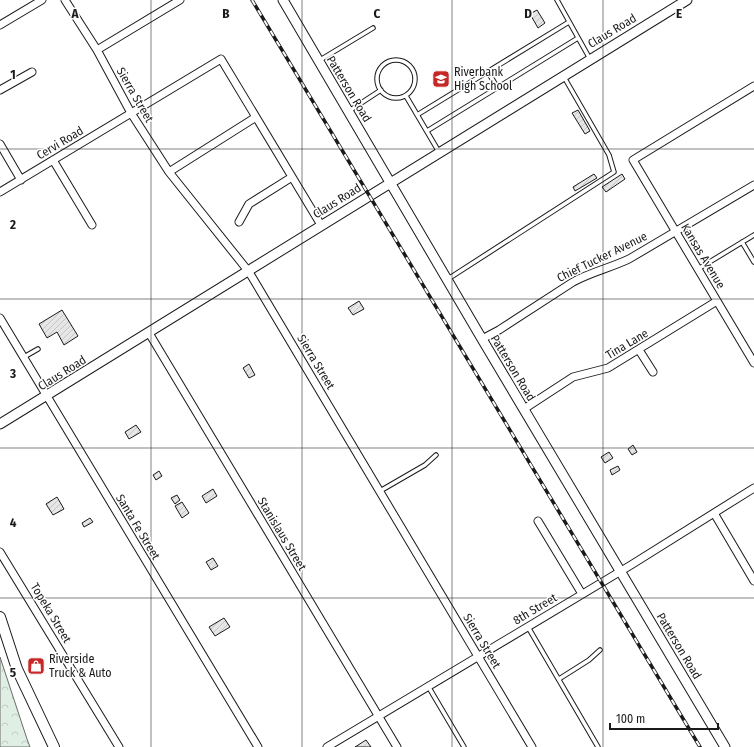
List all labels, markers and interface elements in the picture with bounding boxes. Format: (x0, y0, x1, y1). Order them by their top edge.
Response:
text: A (70, 6, 79, 21)
text: B (222, 6, 230, 21)
text: C (374, 6, 381, 21)
text: D (524, 6, 532, 21)
text: E (676, 6, 682, 21)
street label: Claus Road (585, 11, 639, 51)
street label: Patterson Road (324, 53, 374, 125)
street label: Sierra Street (114, 65, 156, 125)
place label: Riverbank High School (454, 65, 512, 93)
text: 1 (10, 67, 16, 82)
school or university icon: Riverbank High School (431, 69, 451, 89)
street label: Cervi Road (34, 124, 86, 162)
street label: Claus Road (310, 181, 364, 221)
text: 2 (9, 217, 16, 232)
street label: Kansas Avenue (678, 221, 728, 291)
street label: Chief Tucker Avenue (555, 229, 649, 285)
street label: Tina Lane (603, 326, 651, 362)
street label: Sierra Street (294, 332, 338, 392)
street label: Patterson Road (488, 332, 538, 404)
street label: Claus Road (35, 353, 89, 393)
text: 3 (9, 366, 16, 381)
street label: Santa Fe Street (113, 492, 163, 562)
street label: Stanislaus Street (255, 495, 309, 573)
text: 4 (10, 515, 17, 530)
street label: Topeka Street (28, 581, 74, 645)
street label: 8th Street (511, 590, 559, 628)
street label: Patterson Road (654, 610, 704, 682)
street label: Sierra Street (460, 611, 504, 671)
place label: Riverside Truck & Auto (49, 652, 112, 680)
shop icon: Riverside Truck & Auto (26, 656, 46, 676)
text: 5 (10, 665, 16, 680)
scale bar (610, 705, 718, 731)
text: 100 m (616, 712, 645, 726)

